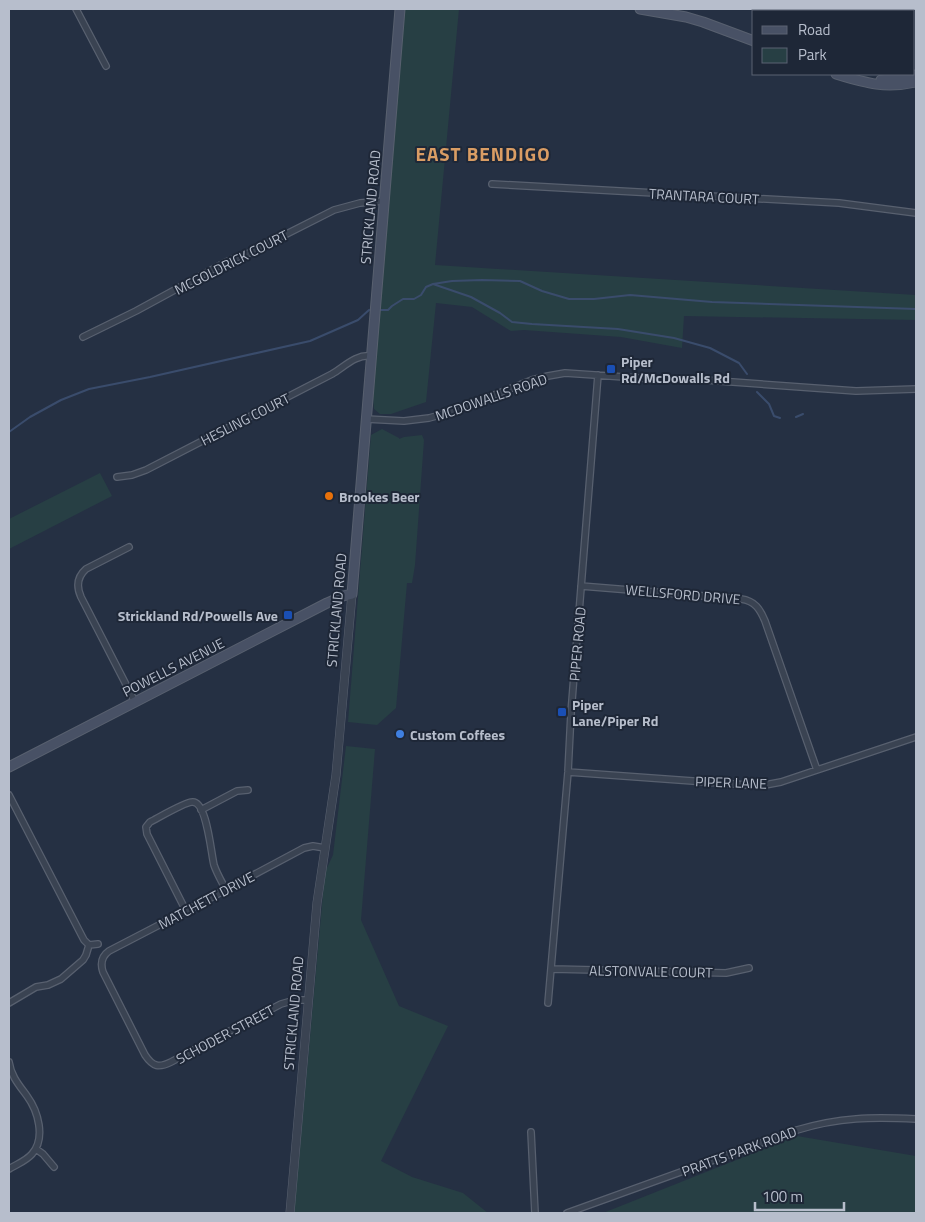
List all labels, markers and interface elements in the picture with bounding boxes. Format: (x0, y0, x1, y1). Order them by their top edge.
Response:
legend (752, 10, 915, 75)
text: Road (798, 18, 830, 41)
text: Park (798, 43, 827, 66)
district label: EAST BENDIGO (415, 139, 551, 168)
street label: STRICKLAND ROAD (355, 149, 385, 265)
street label: TRANTARA COURT (648, 183, 760, 209)
street label: MCGOLDRICK COURT (170, 224, 292, 300)
place label: Piper Rd/McDowalls Rd (621, 351, 730, 388)
marker: Piper Rd/McDowalls Rd (605, 363, 617, 375)
street label: MCDOWALLS ROAD (432, 368, 550, 426)
street label: HESLING COURT (197, 387, 294, 451)
place label: Brookes Beer (339, 486, 420, 507)
marker: Brookes Beer (323, 490, 335, 502)
street label: STRICKLAND ROAD (321, 552, 351, 668)
street label: WELLSFORD DRIVE (625, 579, 742, 610)
place label: Strickland Rd/Powells Ave (118, 605, 278, 626)
street label: PIPER ROAD (563, 606, 591, 682)
marker: Strickland Rd/Powells Ave (282, 609, 294, 621)
street label: POWELLS AVENUE (118, 632, 228, 702)
place label: Piper Lane/Piper Rd (572, 694, 658, 731)
marker: Piper Lane/Piper Rd (556, 706, 568, 718)
place label: Custom Coffees (410, 724, 505, 745)
marker: Custom Coffees (394, 728, 406, 740)
street label: PIPER LANE (695, 770, 767, 794)
street label: MATCHETT DRIVE (154, 866, 258, 934)
street label: STRICKLAND ROAD (278, 955, 308, 1071)
street label: ALSTONVALE COURT (589, 959, 714, 983)
street label: SCHODER STREET (172, 999, 279, 1069)
street label: PRATTS PARK ROAD (679, 1120, 799, 1182)
scale bar (755, 1180, 844, 1212)
text: 100 m (762, 1185, 803, 1208)

